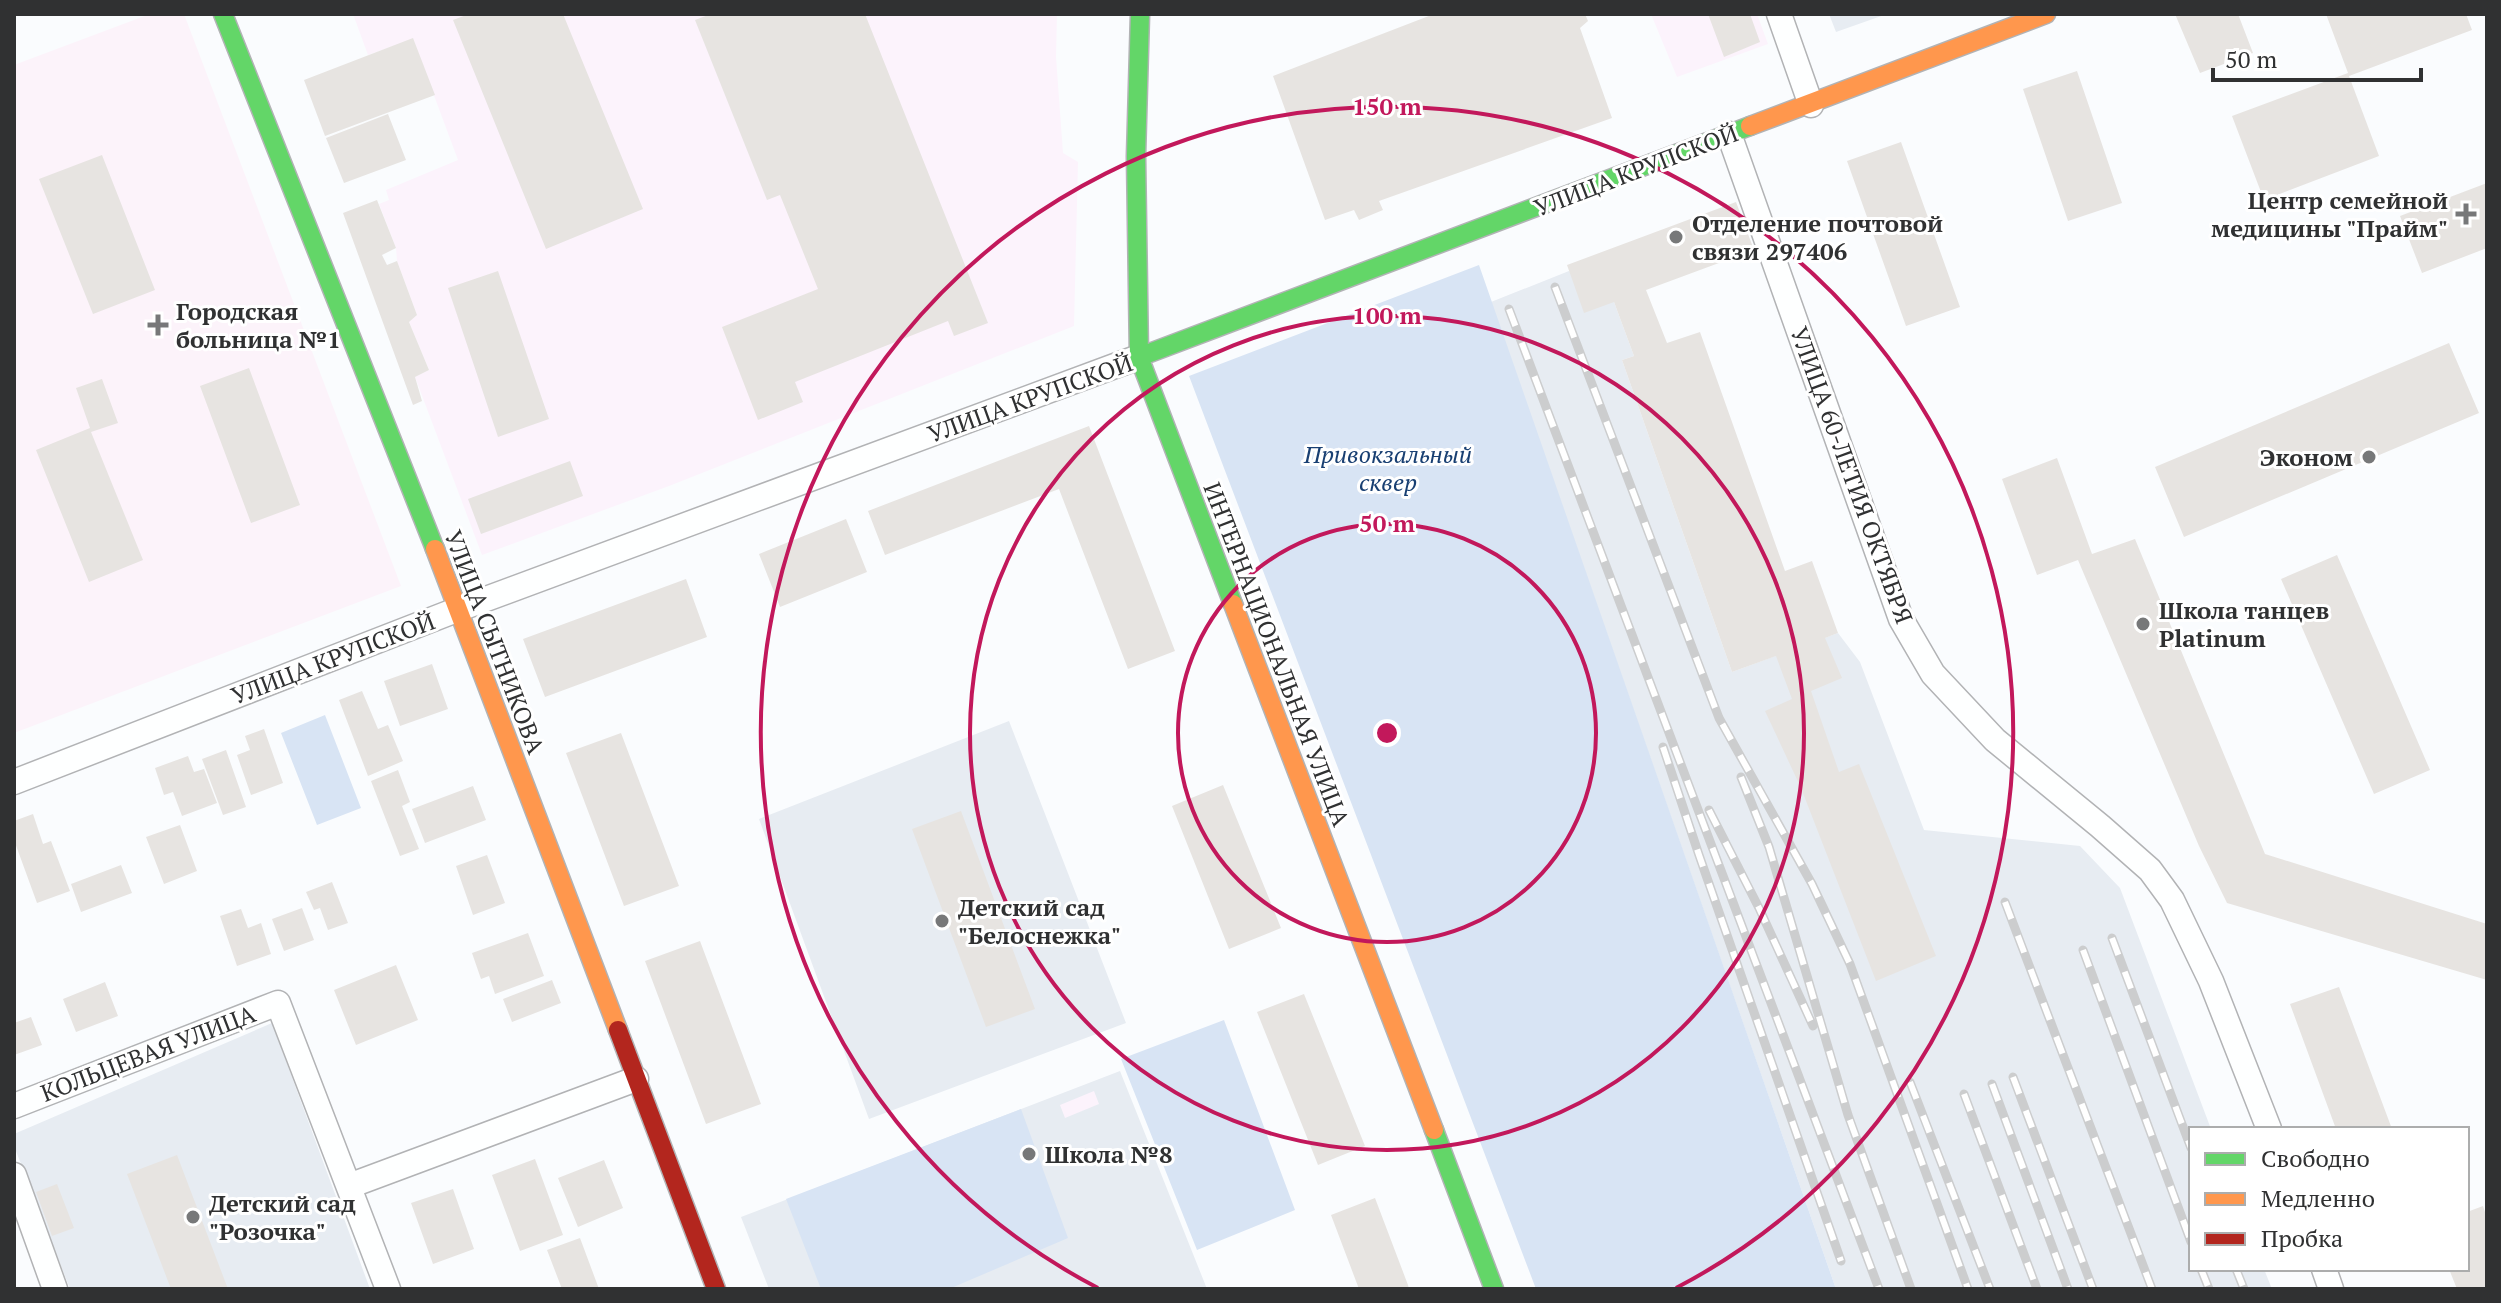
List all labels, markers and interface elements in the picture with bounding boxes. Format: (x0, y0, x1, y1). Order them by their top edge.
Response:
scale bar (2213, 32, 2421, 82)
text: 50 m (2225, 43, 2277, 75)
text: 150 m (1352, 90, 1422, 122)
street label: УЛИЦА КРУПСКОЙ (1530, 116, 1743, 224)
place label: Центр семейной медицины "Прайм" (2211, 184, 2448, 244)
marker: Центр семейной медицины "Прайм" (2455, 203, 2477, 225)
place label: Отделение почтовой связи 297406 (1692, 207, 1943, 267)
marker: Отделение почтовой связи 297406 (1667, 228, 1685, 246)
place label: Городская больница №1 (176, 295, 341, 355)
text: 100 m (1352, 299, 1422, 331)
marker: Городская больница №1 (147, 314, 169, 336)
street label: УЛИЦА 60-ЛЕТИЯ ОКТЯБРЯ (1783, 322, 1921, 628)
street label: УЛИЦА КРУПСКОЙ (923, 346, 1137, 450)
park label: Привокзальный сквер (1303, 438, 1472, 498)
place label: Эконом (2260, 441, 2353, 473)
marker: Эконом (2360, 448, 2378, 466)
street label: ИНТЕРНАЦИОНАЛЬНАЯ УЛИЦА (1197, 477, 1358, 831)
text: 50 m (1359, 507, 1415, 539)
street label: УЛИЦА СЫТНИКОВА (438, 526, 553, 759)
place label: Школа танцев Platinum (2159, 594, 2329, 654)
street label: УЛИЦА КРУПСКОЙ (227, 604, 440, 712)
marker: Школа танцев Platinum (2134, 615, 2152, 633)
centre of rings (1373, 719, 1401, 747)
place label: Детский сад "Белоснежка" (958, 891, 1121, 951)
marker: Детский сад "Белоснежка" (933, 912, 951, 930)
street label: КОЛЬЦЕВАЯ УЛИЦА (36, 997, 260, 1109)
legend (2189, 1127, 2469, 1271)
place label: Школа №8 (1045, 1138, 1173, 1170)
text: Свободно (2261, 1142, 2370, 1174)
marker: Школа №8 (1020, 1145, 1038, 1163)
text: Медленно (2261, 1182, 2375, 1214)
place label: Детский сад "Розочка" (209, 1187, 356, 1247)
marker: Детский сад "Розочка" (184, 1208, 202, 1226)
text: Пробка (2261, 1222, 2343, 1254)

